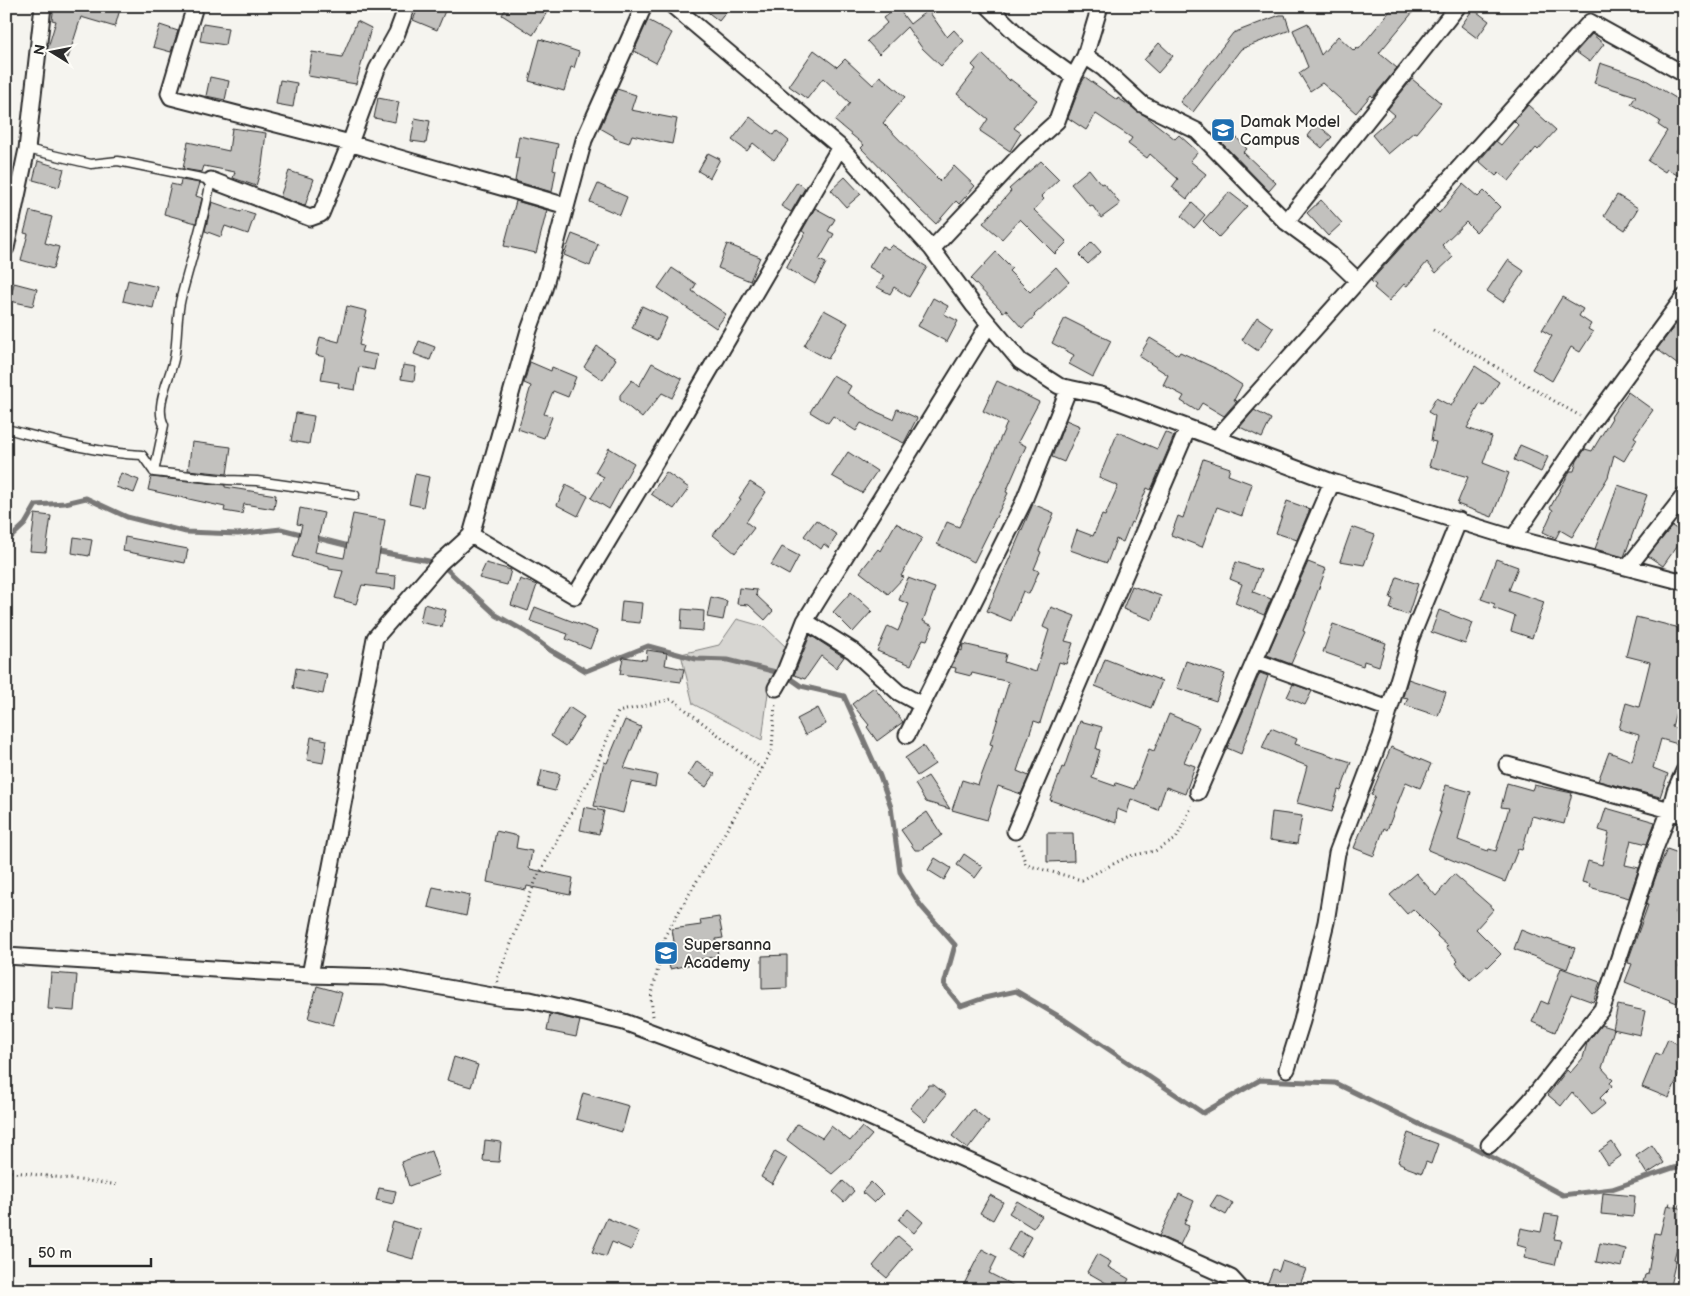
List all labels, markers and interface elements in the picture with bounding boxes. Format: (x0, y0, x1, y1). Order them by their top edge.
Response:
north arrow (28, 28, 78, 78)
text: N (30, 43, 49, 56)
place label: Damak Model Campus (1240, 113, 1340, 150)
school or university icon: Damak Model Campus (1210, 117, 1236, 143)
place label: Supersanna Academy (684, 936, 771, 973)
school or university icon: Supersanna Academy (653, 940, 679, 966)
scale bar (30, 1236, 151, 1268)
text: 50 m (38, 1244, 72, 1263)

